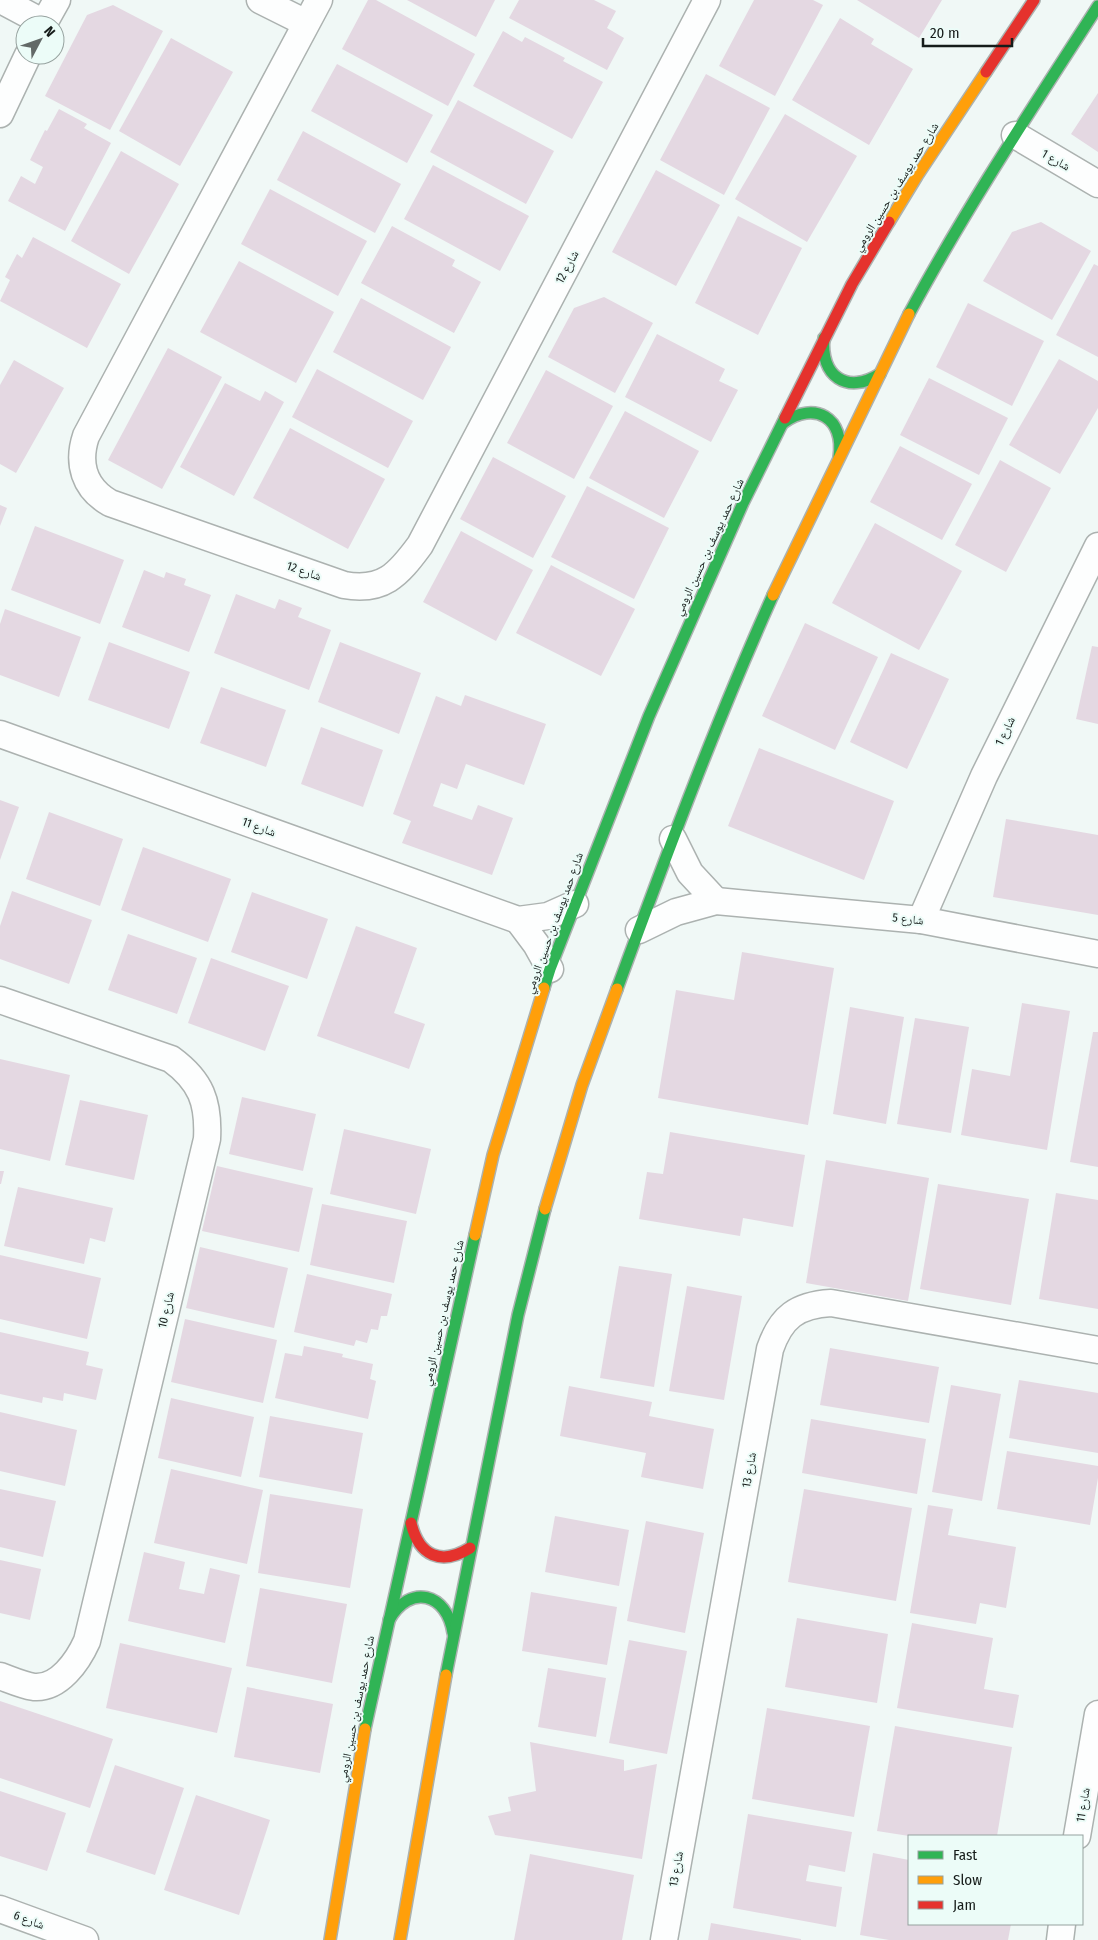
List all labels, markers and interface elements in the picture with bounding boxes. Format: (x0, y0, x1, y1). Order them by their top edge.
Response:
north arrow (15, 15, 65, 65)
scale bar (923, 15, 1012, 47)
text: N (40, 23, 59, 41)
text: 20 m (930, 24, 960, 42)
street label: شارع حمد يوسف بن حسين الرومي (850, 120, 944, 256)
street label: شارع 1 (1039, 146, 1073, 175)
street label: شارع 12 (552, 248, 582, 286)
street label: شارع حمد يوسف بن حسين الرومي (671, 476, 750, 619)
street label: شارع 12 (285, 559, 323, 584)
street label: شارع 1 (992, 714, 1019, 748)
street label: شارع 11 (240, 814, 278, 841)
street label: شارع حمد يوسف بن حسين الرومي (522, 850, 589, 997)
street label: شارع 5 (892, 910, 924, 929)
street label: شارع حمد يوسف بن حسين الرومي (419, 1239, 470, 1388)
street label: شارع 10 (155, 1291, 178, 1330)
street label: شارع 13 (739, 1451, 760, 1489)
street label: شارع حمد يوسف بن حسين الرومي (335, 1634, 380, 1784)
street label: شارع 11 (1073, 1787, 1094, 1824)
legend (908, 1835, 1083, 1925)
text: Fast (953, 1846, 977, 1864)
street label: شارع 13 (666, 1850, 687, 1888)
text: Slow (953, 1871, 982, 1889)
text: Jam (953, 1896, 976, 1914)
street label: شارع 6 (11, 1908, 46, 1933)

